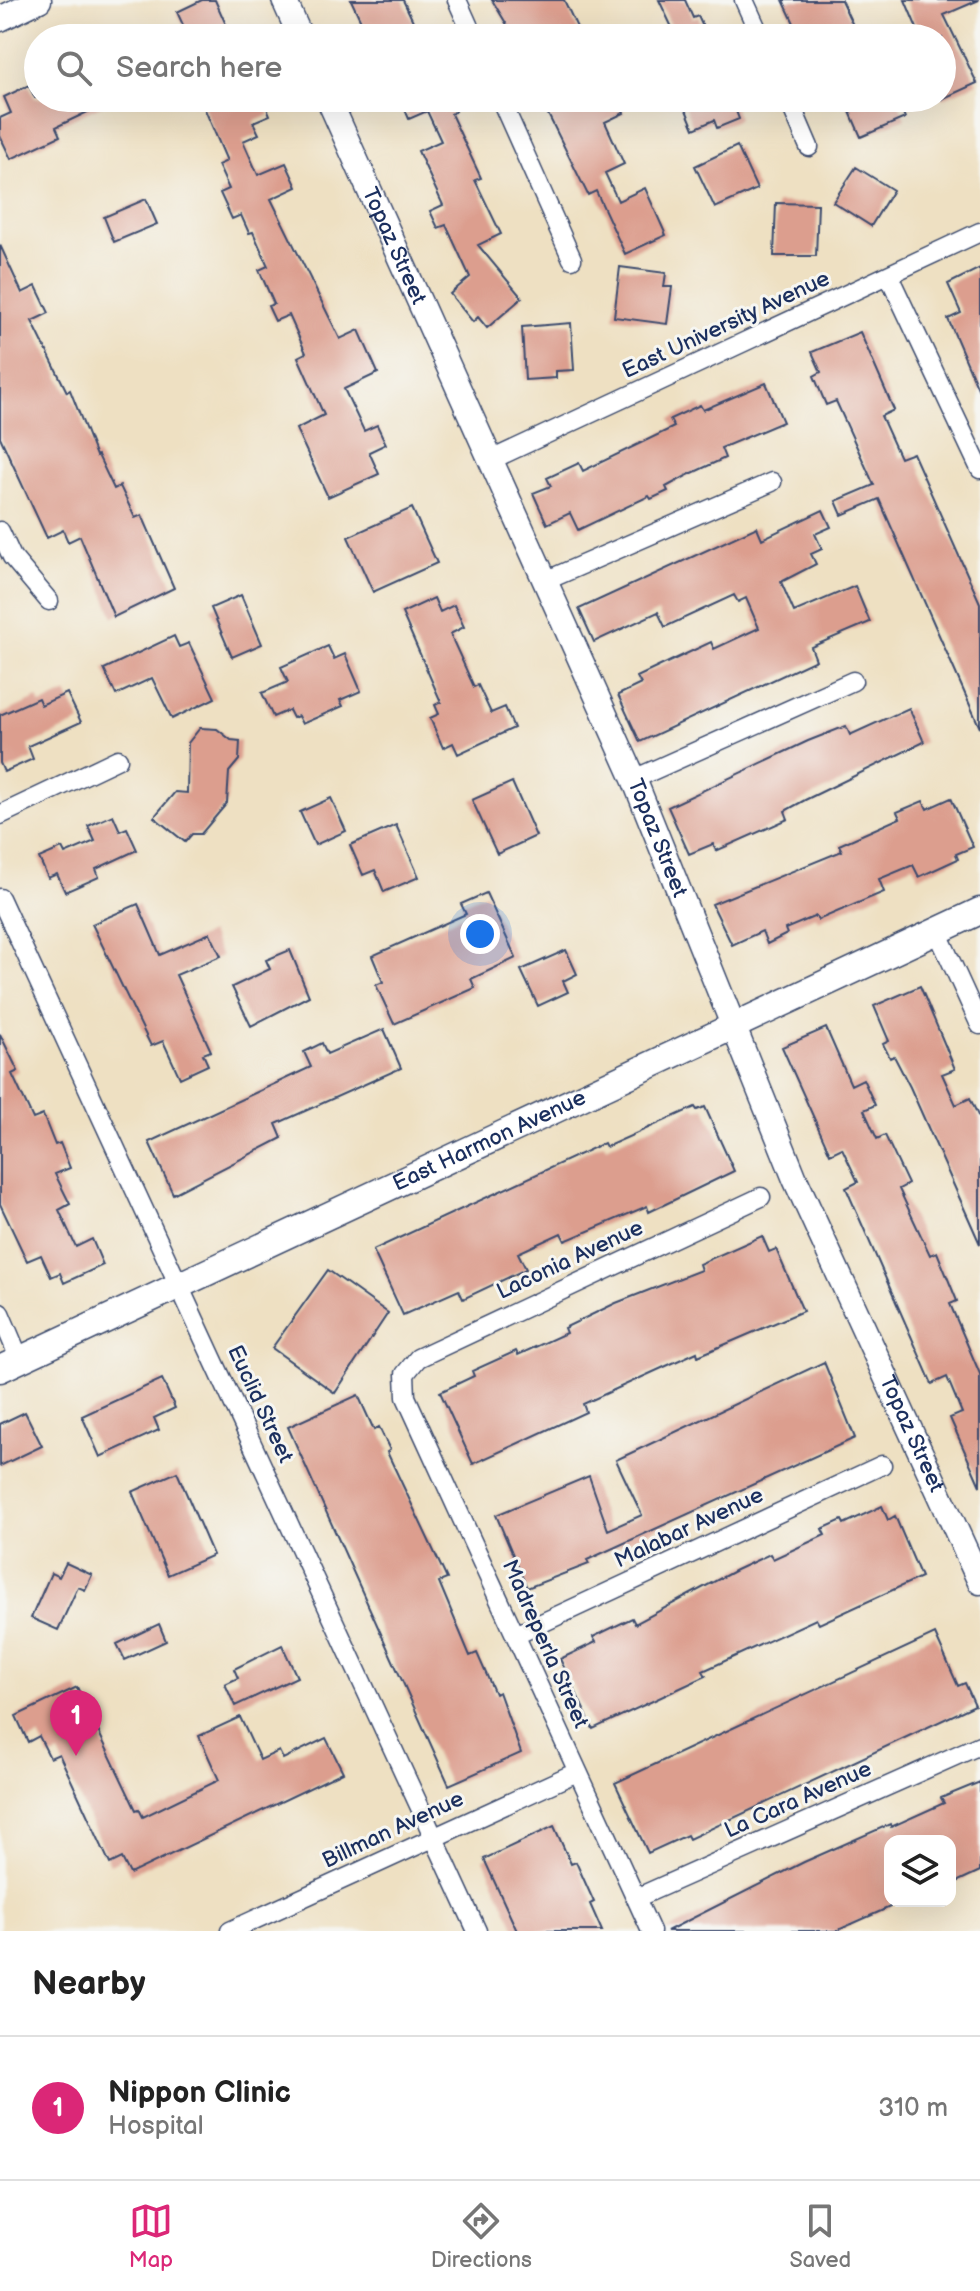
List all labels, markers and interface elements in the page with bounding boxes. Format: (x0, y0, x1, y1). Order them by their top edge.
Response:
search box (24, 24, 956, 112)
icon: search (52, 46, 96, 90)
text: Search here (116, 50, 282, 86)
street label: Topaz Street (356, 183, 432, 309)
street label: East University Avenue (618, 265, 834, 385)
street label: Topaz Street (622, 775, 694, 901)
your location (460, 914, 500, 954)
street label: East Harmon Avenue (388, 1084, 590, 1197)
street label: Laconia Avenue (492, 1214, 648, 1306)
street label: Euclid Street (221, 1341, 299, 1467)
street label: Topaz Street (874, 1371, 950, 1496)
street label: Malabar Avenue (610, 1482, 768, 1574)
street label: Madreperla Street (496, 1556, 594, 1733)
pin: 1 (50, 1690, 102, 1756)
street label: La Cara Avenue (720, 1755, 876, 1845)
street label: Billman Avenue (318, 1785, 468, 1875)
map controls (884, 1835, 956, 1907)
button: layers (884, 1835, 956, 1907)
text: Nearby (32, 1963, 146, 2004)
text: Nippon Clinic (108, 2075, 291, 2111)
text: 1 (53, 2093, 63, 2124)
text: 310 m (878, 2093, 948, 2124)
text: Hospital (108, 2111, 204, 2142)
tab: Map (129, 2199, 173, 2274)
tab: Directions (431, 2199, 532, 2274)
tab: Saved (789, 2199, 851, 2274)

